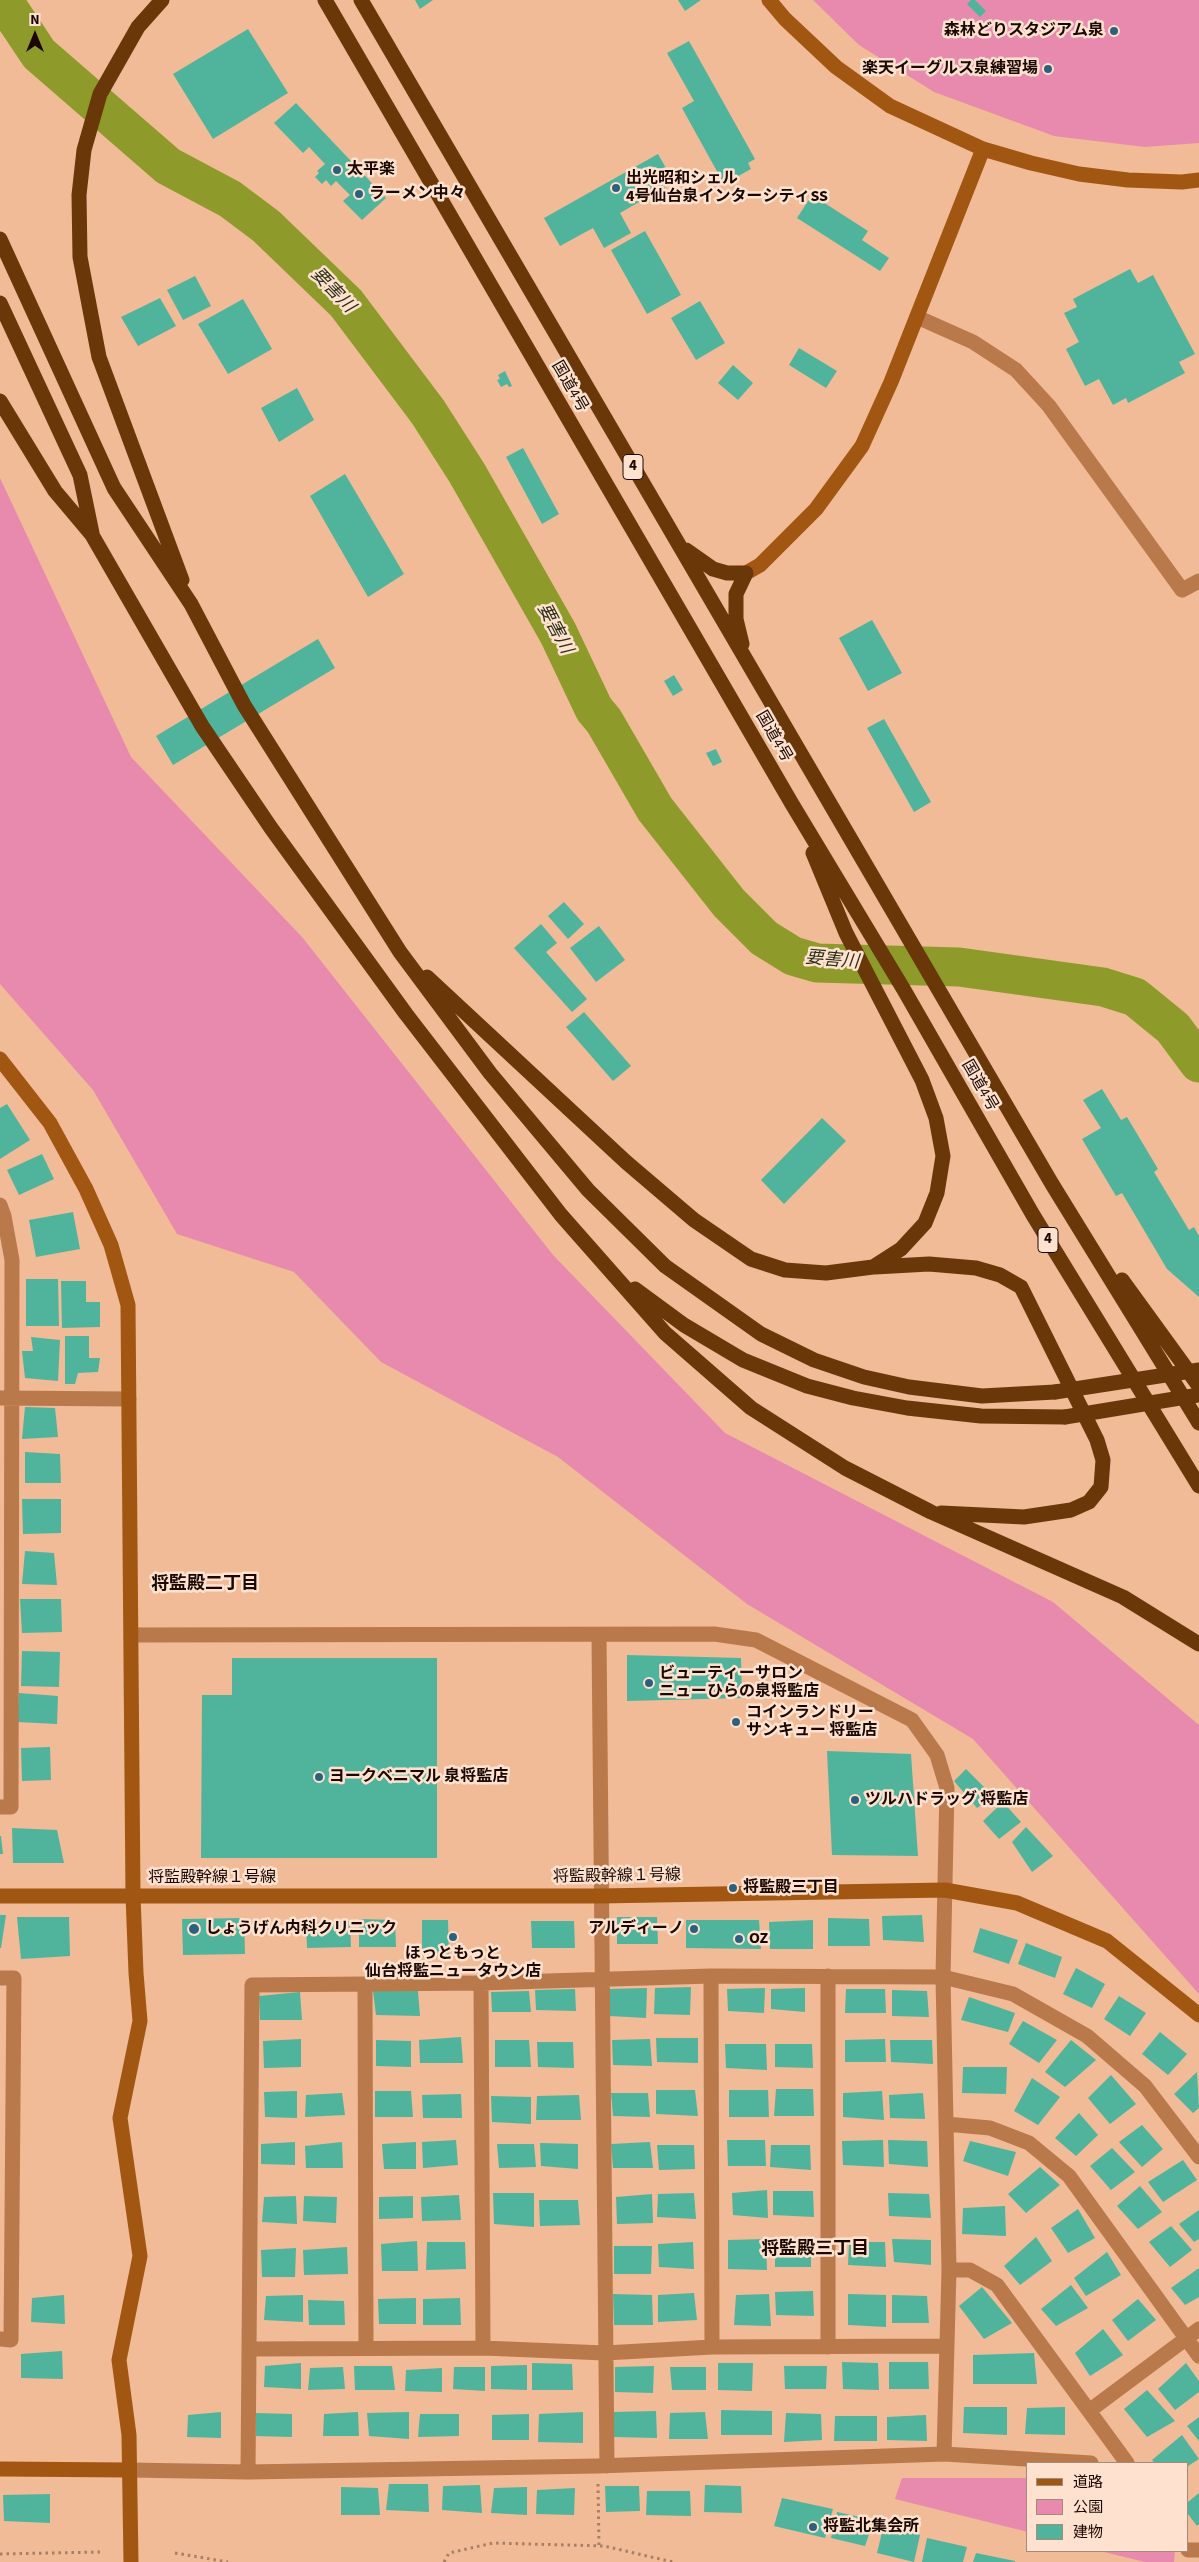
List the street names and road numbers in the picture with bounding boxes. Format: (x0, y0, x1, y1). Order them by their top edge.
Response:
street label: 国道4号 (547, 358, 591, 416)
road number: 4 (623, 454, 643, 480)
street label: 国道4号 (751, 708, 795, 766)
street label: 国道4号 (957, 1057, 1001, 1115)
road number: 4 (1038, 1228, 1058, 1252)
street label: 将監殿幹線１号線 (553, 1866, 681, 1888)
street label: 将監殿幹線１号線 (148, 1868, 276, 1888)

